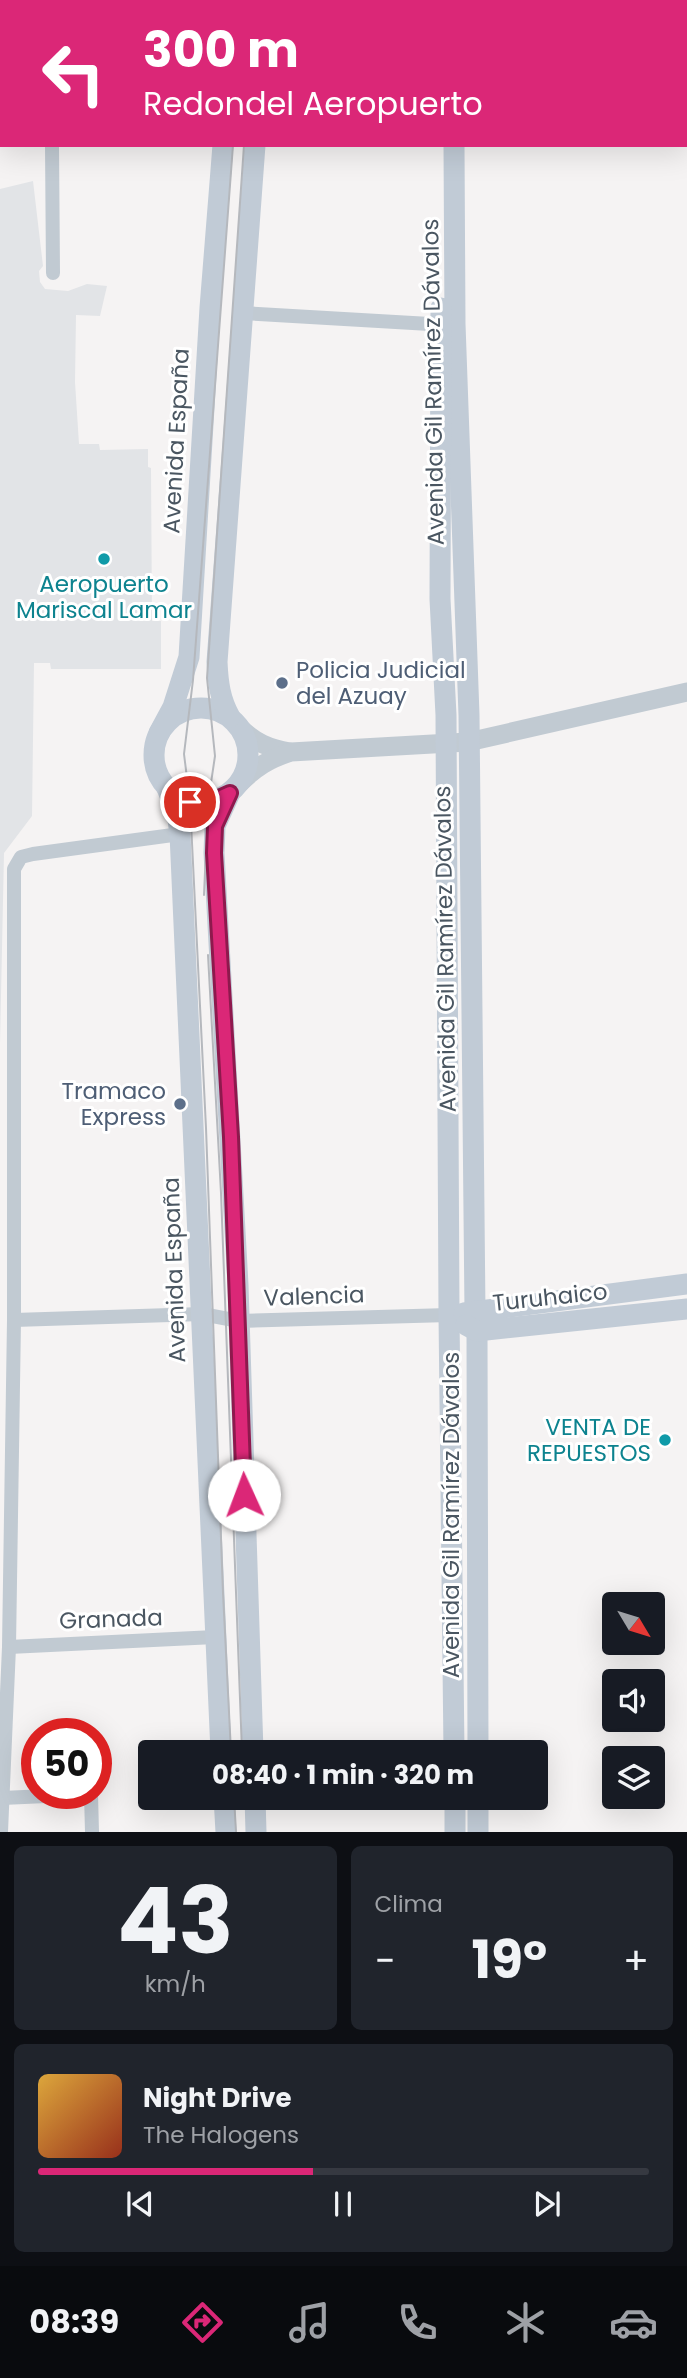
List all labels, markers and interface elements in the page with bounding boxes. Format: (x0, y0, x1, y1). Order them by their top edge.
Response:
text: 300 m (143, 16, 299, 84)
icon: left (28, 28, 119, 119)
text: Redondel Aeropuerto (143, 81, 483, 126)
street label: Avenida Gil Ramírez Dávalos (414, 218, 452, 546)
street label: Avenida España (155, 348, 197, 534)
marker: Aeropuerto Mariscal Lamar (96, 551, 112, 567)
place label: Aeropuerto Mariscal Lamar (16, 568, 192, 626)
place label: Policia Judicial del Azuay (296, 654, 466, 712)
marker: Policia Judicial del Azuay (274, 675, 290, 691)
pin (160, 772, 220, 832)
icon: arrive (171, 783, 209, 821)
street label: Avenida Gil Ramírez Dávalos (426, 785, 464, 1113)
place label: Tramaco Express (62, 1075, 166, 1133)
marker: Tramaco Express (172, 1096, 188, 1112)
street label: Avenida España (155, 1177, 193, 1363)
street label: Turuhaico (491, 1275, 609, 1319)
street label: Valencia (263, 1278, 365, 1314)
street label: Avenida Gil Ramírez Dávalos (435, 1352, 467, 1678)
place label: VENTA DE REPUESTOS (527, 1411, 651, 1469)
marker: VENTA DE REPUESTOS (657, 1432, 673, 1448)
position arrow (207, 1458, 281, 1532)
north arrow (602, 1592, 665, 1656)
map controls (602, 1592, 665, 1809)
street label: Granada (59, 1601, 163, 1637)
button: sound (602, 1669, 665, 1732)
speed limit sign: 50 (21, 1718, 112, 1809)
button: layers (602, 1746, 665, 1809)
text: 08:40 · 1 min · 320 m (212, 1757, 474, 1793)
text: 43 (117, 1857, 234, 1985)
text: Clima (375, 1888, 443, 1920)
text: 19° (471, 1923, 547, 1996)
text: − (375, 1934, 395, 1987)
text: + (623, 1934, 649, 1987)
text: km/h (145, 1968, 206, 2000)
text: Night Drive (143, 2080, 291, 2116)
text: The Halogens (143, 2119, 299, 2151)
icon: previous (121, 2185, 159, 2223)
icon: pause (324, 2185, 362, 2223)
icon: next (528, 2185, 566, 2223)
icon: directions (178, 2298, 227, 2347)
icon: music (285, 2298, 334, 2347)
icon: phone (393, 2298, 442, 2347)
icon: climate (501, 2298, 550, 2347)
icon: car (609, 2298, 658, 2347)
text: 08:39 (29, 2299, 119, 2344)

